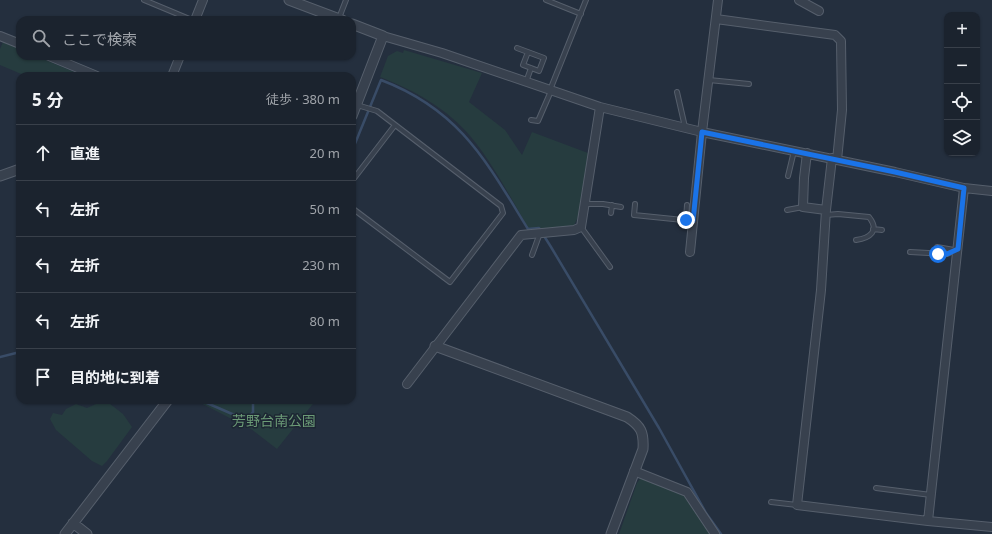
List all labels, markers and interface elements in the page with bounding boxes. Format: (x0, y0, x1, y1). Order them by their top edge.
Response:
map controls (944, 12, 980, 156)
button: + (944, 12, 980, 48)
search box (16, 16, 356, 60)
icon: search (30, 27, 52, 49)
text: ここで検索 (62, 29, 137, 49)
button: − (944, 48, 980, 84)
button: locate (944, 84, 980, 120)
text: 5 分 (32, 88, 63, 111)
text: 徒歩 · 380 m (266, 90, 340, 108)
button: layers (944, 120, 980, 156)
icon: ahead (32, 142, 54, 164)
text: 直進 (70, 143, 100, 163)
text: 20 m (310, 144, 340, 162)
icon: left (32, 198, 54, 220)
text: 左折 (70, 199, 100, 219)
text: 50 m (310, 200, 340, 218)
route end (677, 211, 695, 229)
route start (929, 245, 947, 263)
icon: left (32, 254, 54, 276)
text: 左折 (70, 255, 100, 275)
text: 230 m (302, 256, 340, 274)
icon: left (32, 310, 54, 332)
text: 左折 (70, 311, 100, 331)
text: 80 m (310, 312, 340, 330)
icon: arrive (32, 366, 54, 388)
text: 目的地に到着 (70, 367, 160, 387)
park label: 芳野台南公園 (232, 411, 316, 430)

